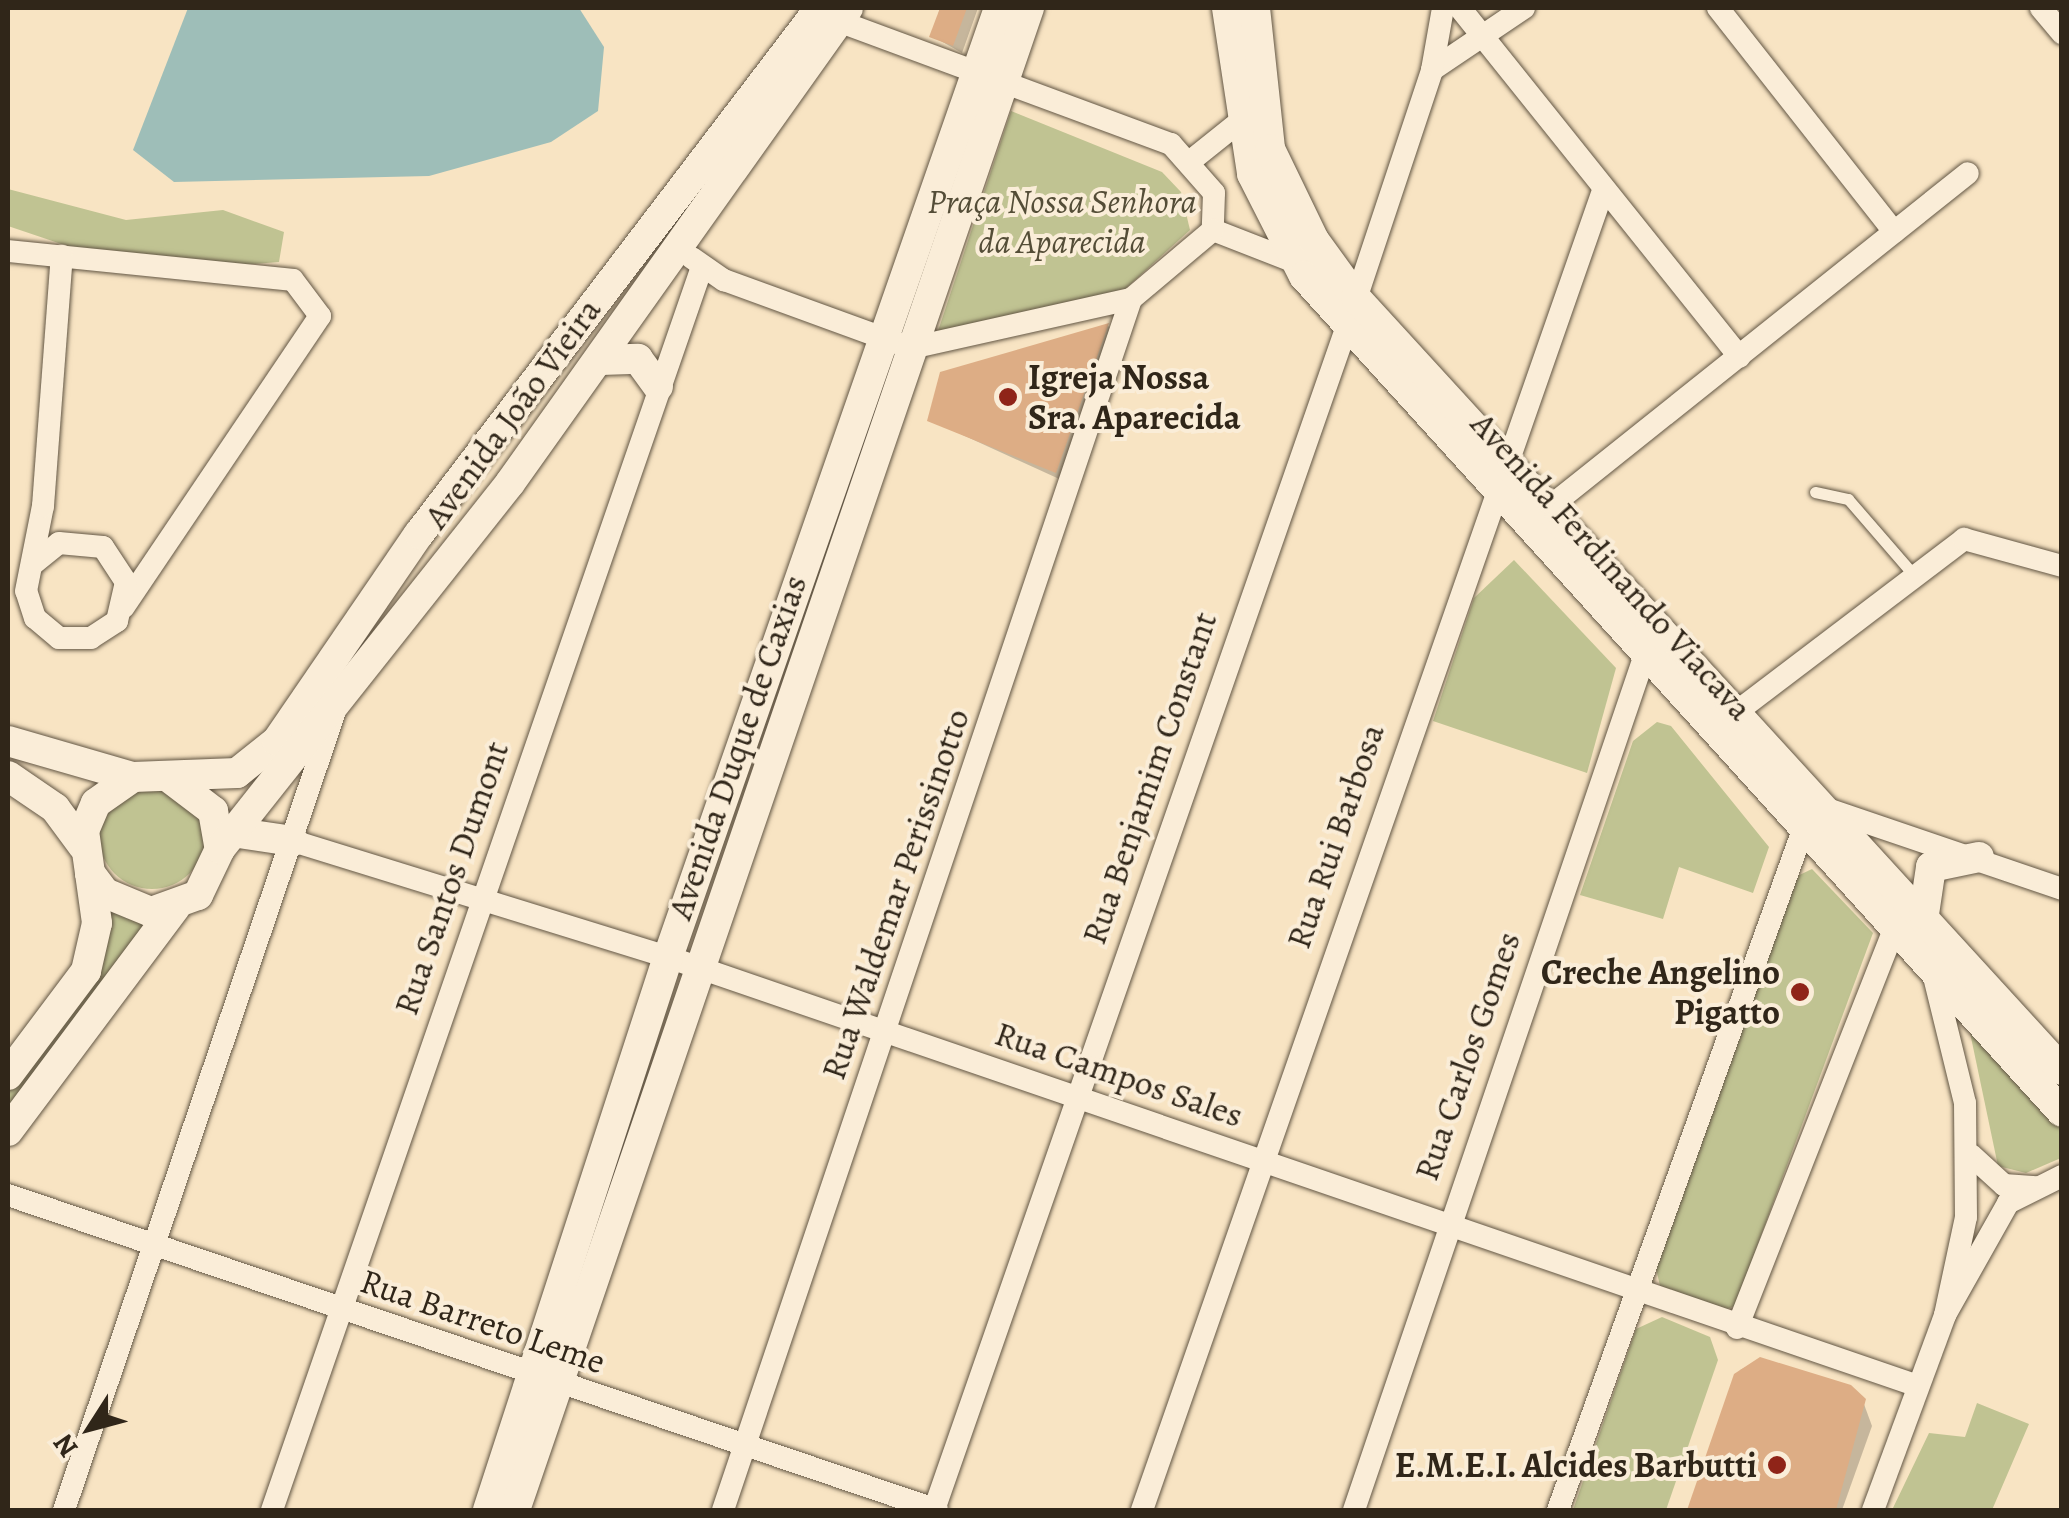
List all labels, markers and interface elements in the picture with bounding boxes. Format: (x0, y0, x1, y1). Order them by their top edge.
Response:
park label: Praça Nossa Senhora da Aparecida (927, 180, 1197, 262)
street label: Avenida João Vieira (414, 290, 610, 536)
place label: Igreja Nossa Sra. Aparecida (1028, 356, 1241, 438)
marker: Igreja Nossa Sra. Aparecida (997, 386, 1019, 408)
street label: Avenida Ferdinando Viacava (1462, 403, 1762, 729)
street label: Avenida Duque de Caxias (658, 569, 816, 925)
street label: Rua Benjamim Constant (1072, 606, 1226, 950)
street label: Rua Waldemar Perissinotto (812, 703, 978, 1085)
street label: Rua Rui Barbosa (1277, 718, 1393, 954)
street label: Rua Santos Dumont (384, 736, 518, 1020)
street label: Rua Carlos Gomes (1405, 926, 1529, 1186)
place label: Creche Angelino Pigatto (1541, 951, 1780, 1033)
marker: Creche Angelino Pigatto (1789, 981, 1811, 1003)
street label: Rua Campos Sales (990, 1012, 1248, 1136)
street label: Rua Barreto Leme (355, 1259, 611, 1383)
north arrow (40, 1378, 140, 1478)
text: N (44, 1426, 87, 1465)
place label: E.M.E.I. Alcides Barbutti (1394, 1444, 1757, 1486)
marker: E.M.E.I. Alcides Barbutti (1766, 1454, 1788, 1476)

